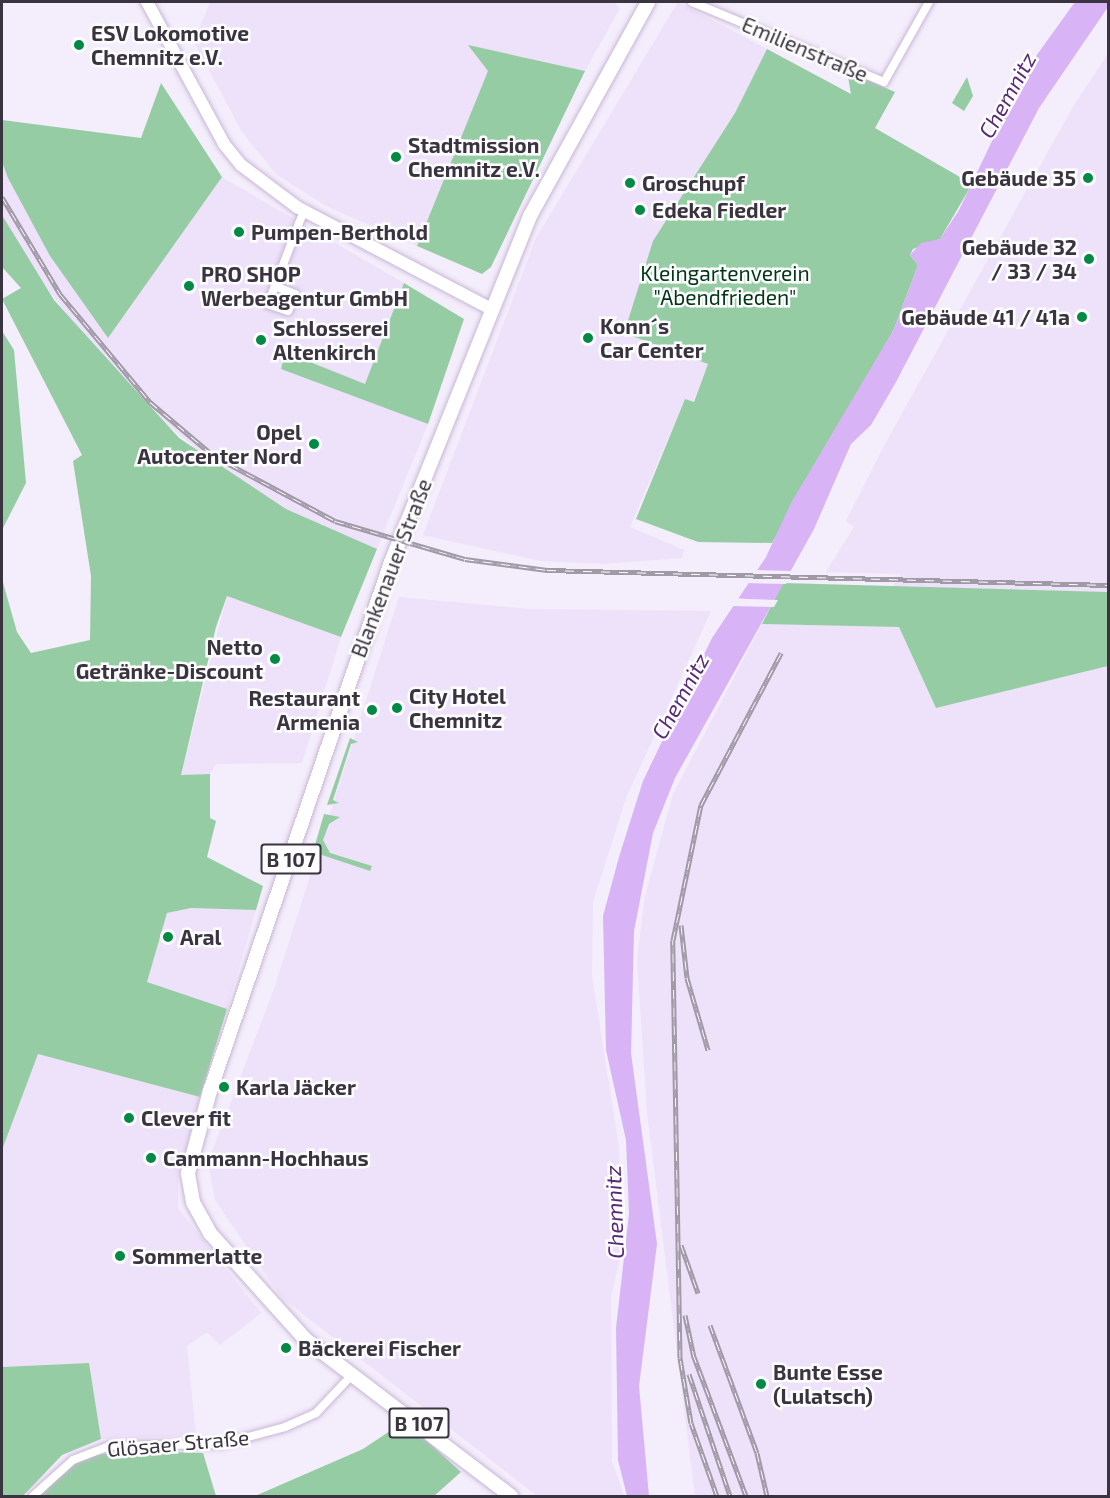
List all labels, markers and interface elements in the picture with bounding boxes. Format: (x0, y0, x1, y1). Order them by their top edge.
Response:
street label: Emilienstraße (738, 11, 872, 87)
place label: ESV Lokomotive Chemnitz e.V. (91, 20, 250, 70)
marker: ESV Lokomotive Chemnitz e.V. (72, 38, 86, 52)
water label: Chemnitz (973, 48, 1041, 142)
place label: Stadtmission Chemnitz e.V. (408, 132, 540, 182)
marker: Stadtmission Chemnitz e.V. (389, 150, 403, 164)
place label: Gebäude 35 (961, 165, 1076, 191)
place label: Groschupf (642, 170, 745, 196)
marker: Gebäude 35 (1081, 171, 1095, 185)
marker: Groschupf (623, 176, 637, 190)
place label: Edeka Fiedler (652, 197, 786, 223)
marker: Edeka Fiedler (633, 203, 647, 217)
place label: Pumpen-Berthold (251, 219, 428, 245)
marker: Pumpen-Berthold (232, 225, 246, 239)
place label: Gebäude 32 / 33 / 34 (962, 234, 1077, 284)
marker: Gebäude 32 / 33 / 34 (1082, 252, 1096, 266)
park label: Kleingartenverein "Abendfrieden" (640, 260, 810, 310)
place label: PRO SHOP Werbeagentur GmbH (201, 261, 408, 311)
marker: PRO SHOP Werbeagentur GmbH (182, 279, 196, 293)
place label: Gebäude 41 / 41a (901, 304, 1070, 330)
marker: Gebäude 41 / 41a (1075, 310, 1089, 324)
place label: Konn´s Car Center (600, 313, 704, 363)
place label: Schlosserei Altenkirch (273, 315, 388, 365)
marker: Konn´s Car Center (581, 331, 595, 345)
marker: Schlosserei Altenkirch (254, 333, 268, 347)
place label: Opel Autocenter Nord (137, 419, 302, 469)
marker: Opel Autocenter Nord (307, 437, 321, 451)
street label: Blankenauer Straße (345, 475, 437, 661)
place label: Netto Getränke-Discount (76, 634, 263, 684)
water label: Chemnitz (646, 649, 714, 743)
marker: Netto Getränke-Discount (268, 652, 282, 666)
place label: City Hotel Chemnitz (409, 683, 506, 733)
place label: Restaurant Armenia (248, 685, 360, 735)
marker: City Hotel Chemnitz (390, 701, 404, 715)
marker: Restaurant Armenia (365, 703, 379, 717)
road number: B 107 (260, 842, 322, 876)
place label: Aral (180, 924, 221, 950)
marker: Aral (161, 930, 175, 944)
place label: Karla Jäcker (236, 1074, 356, 1100)
marker: Karla Jäcker (217, 1080, 231, 1094)
place label: Clever fit (141, 1105, 232, 1131)
marker: Clever fit (122, 1111, 136, 1125)
place label: Cammann-Hochhaus (163, 1145, 369, 1171)
marker: Cammann-Hochhaus (144, 1151, 158, 1165)
water label: Chemnitz (599, 1165, 629, 1259)
place label: Sommerlatte (132, 1243, 262, 1269)
marker: Sommerlatte (113, 1249, 127, 1263)
place label: Bäckerei Fischer (298, 1335, 461, 1361)
marker: Bäckerei Fischer (279, 1341, 293, 1355)
place label: Bunte Esse (Lulatsch) (773, 1359, 883, 1409)
marker: Bunte Esse (Lulatsch) (754, 1377, 768, 1391)
road number: B 107 (388, 1406, 450, 1440)
street label: Glösaer Straße (106, 1424, 250, 1462)

